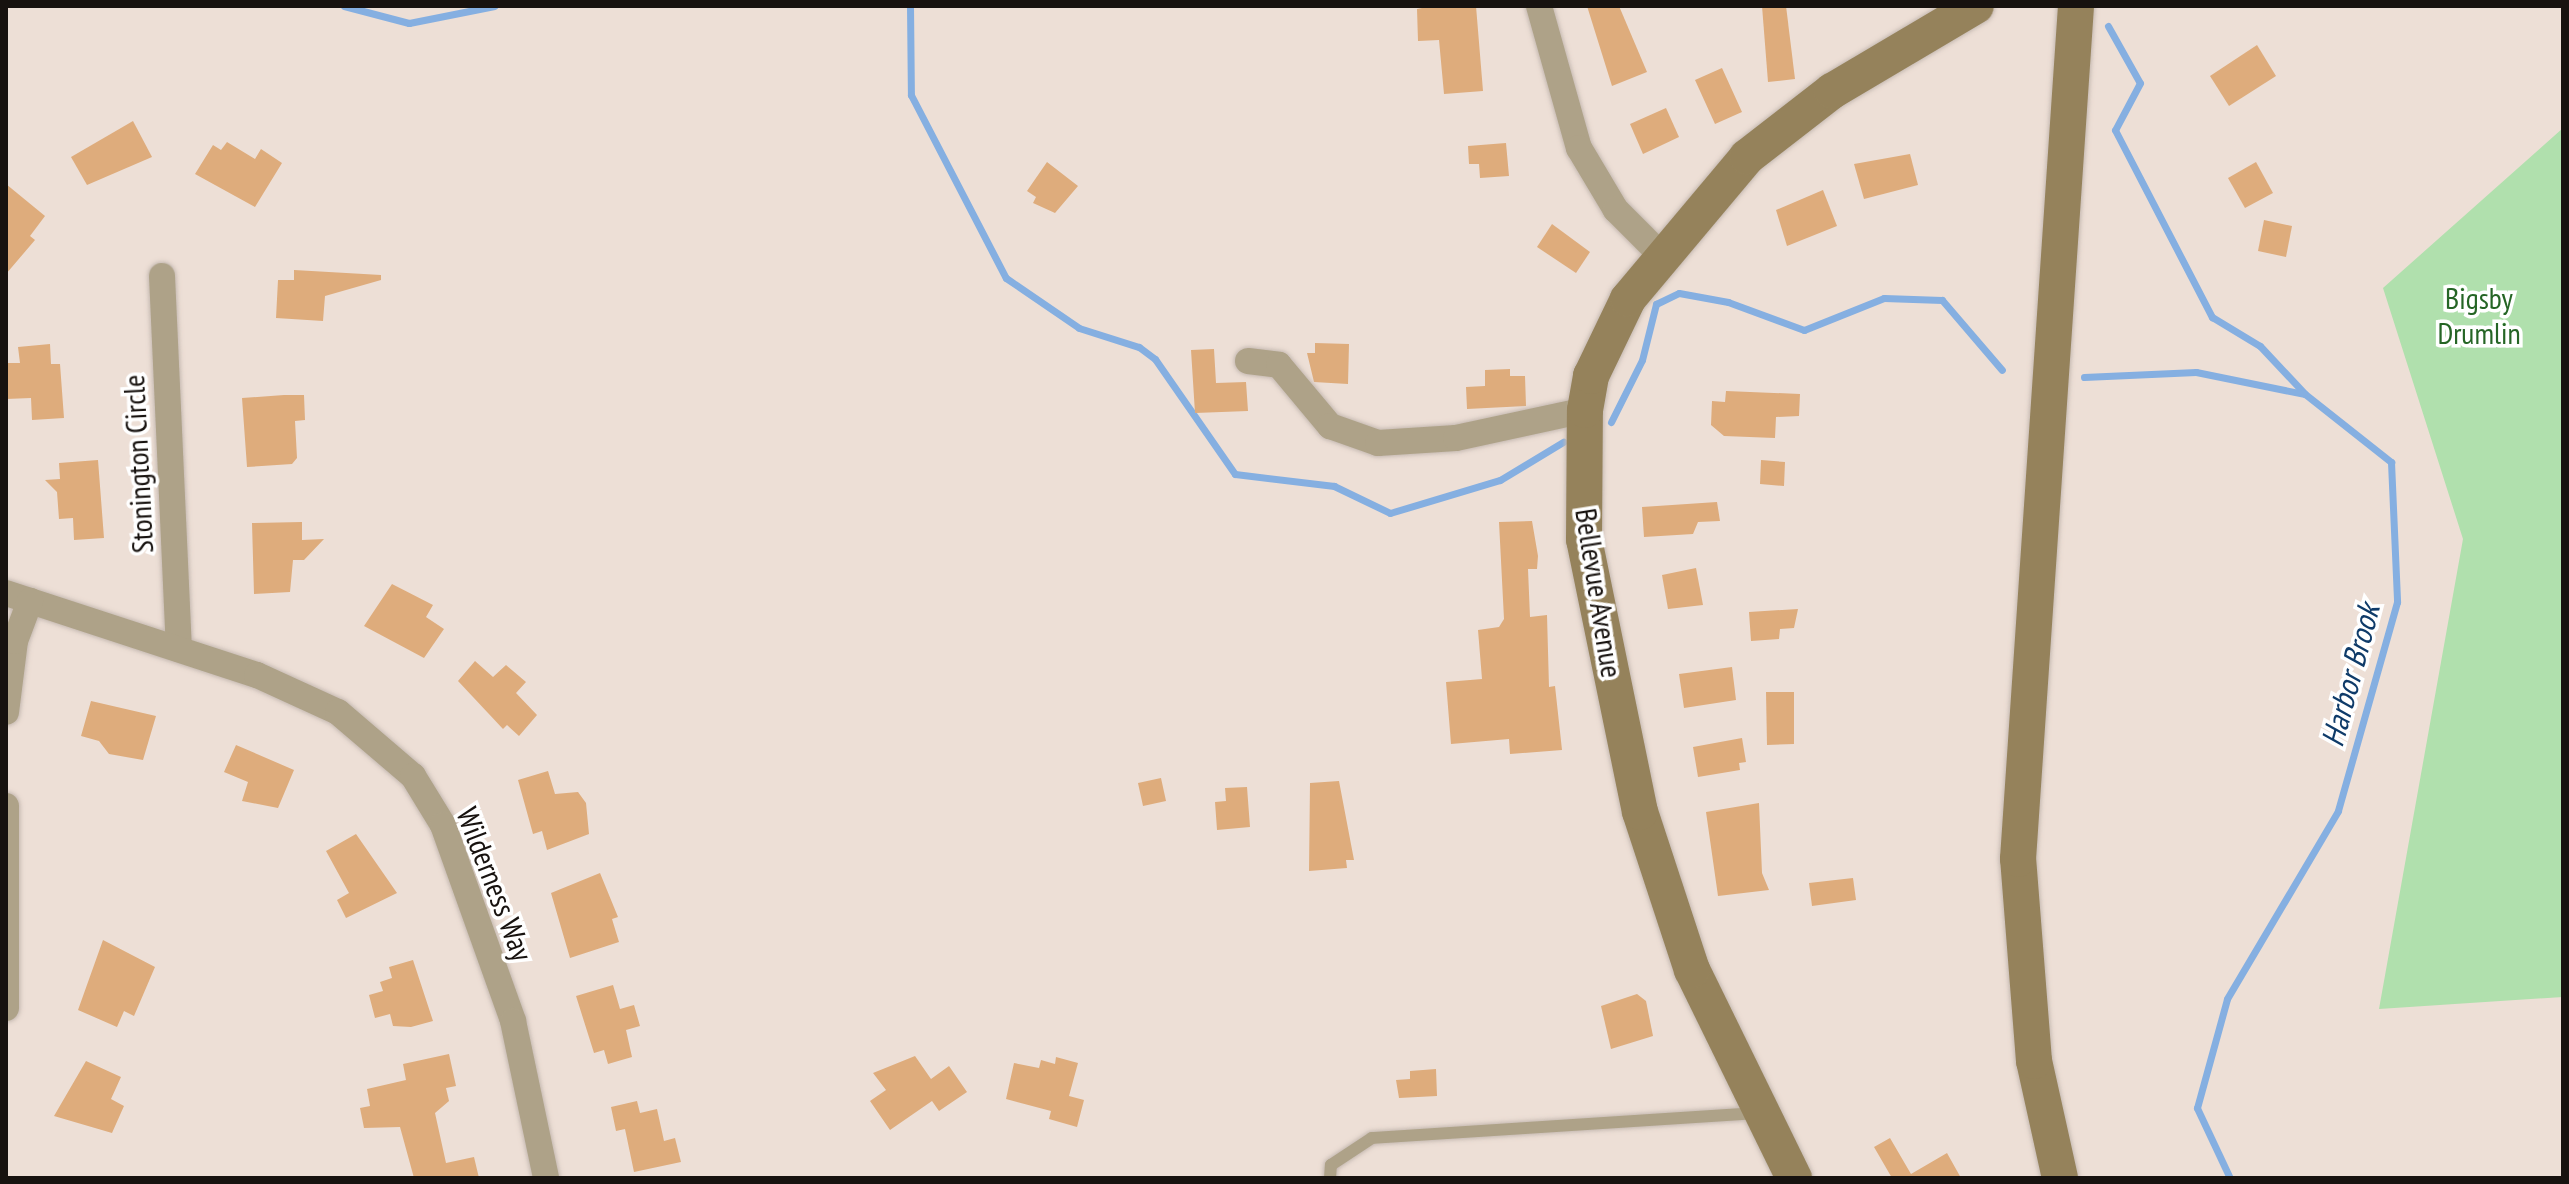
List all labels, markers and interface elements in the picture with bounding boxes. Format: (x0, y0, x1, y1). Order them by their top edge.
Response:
park label: Bigsby Drumlin (2437, 280, 2521, 350)
street label: Stonington Circle (115, 374, 161, 554)
street label: Bellevue Avenue (1568, 505, 1630, 681)
water label: Harbor Brook (2313, 600, 2387, 750)
street label: Wilderness Way (449, 802, 541, 966)

